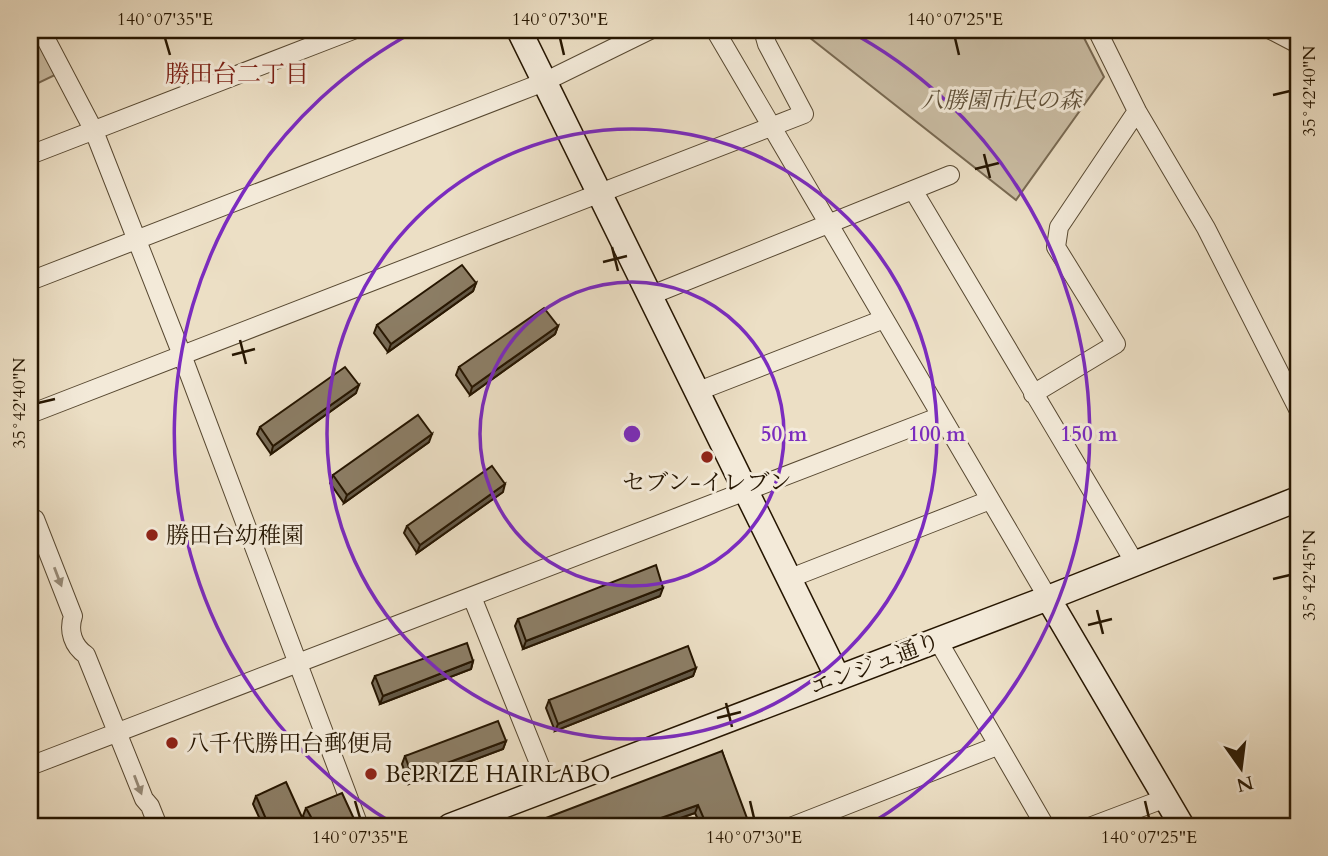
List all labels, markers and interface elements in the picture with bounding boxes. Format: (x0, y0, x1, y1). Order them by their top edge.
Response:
text: 140°07'35"E (117, 7, 213, 32)
text: 140°07'30"E (512, 7, 608, 32)
text: 140°07'25"E (907, 7, 1003, 32)
text: 35°42'40"N (1297, 45, 1322, 137)
district label: 勝田台二丁目 (165, 58, 309, 91)
park label: 八勝園市民の森 (921, 85, 1084, 116)
text: 35°42'40"N (7, 357, 32, 449)
text: 50 m (761, 420, 808, 449)
text: 100 m (908, 420, 966, 449)
text: 150 m (1060, 420, 1118, 449)
centre of rings (620, 422, 644, 446)
marker: セブン-イレブン (699, 449, 715, 465)
place label: セブン-イレブン (622, 467, 792, 498)
place label: 勝田台幼稚園 (166, 520, 304, 551)
marker: 勝田台幼稚園 (144, 527, 160, 543)
text: 35°42'45"N (1297, 529, 1322, 621)
one-way arrow (52, 567, 63, 588)
street label: エンジュ通り (806, 625, 944, 703)
place label: 八千代勝田台郵便局 (186, 728, 393, 759)
north arrow (1206, 734, 1276, 804)
marker: 八千代勝田台郵便局 (164, 735, 180, 751)
place label: BePRIZE HAIRLABO (385, 759, 610, 790)
marker: BePRIZE HAIRLABO (363, 766, 379, 782)
text: N (1233, 769, 1256, 798)
one-way arrow (133, 775, 144, 796)
text: 140°07'35"E (312, 825, 408, 850)
text: 140°07'30"E (706, 825, 802, 850)
text: 140°07'25"E (1101, 825, 1197, 850)

